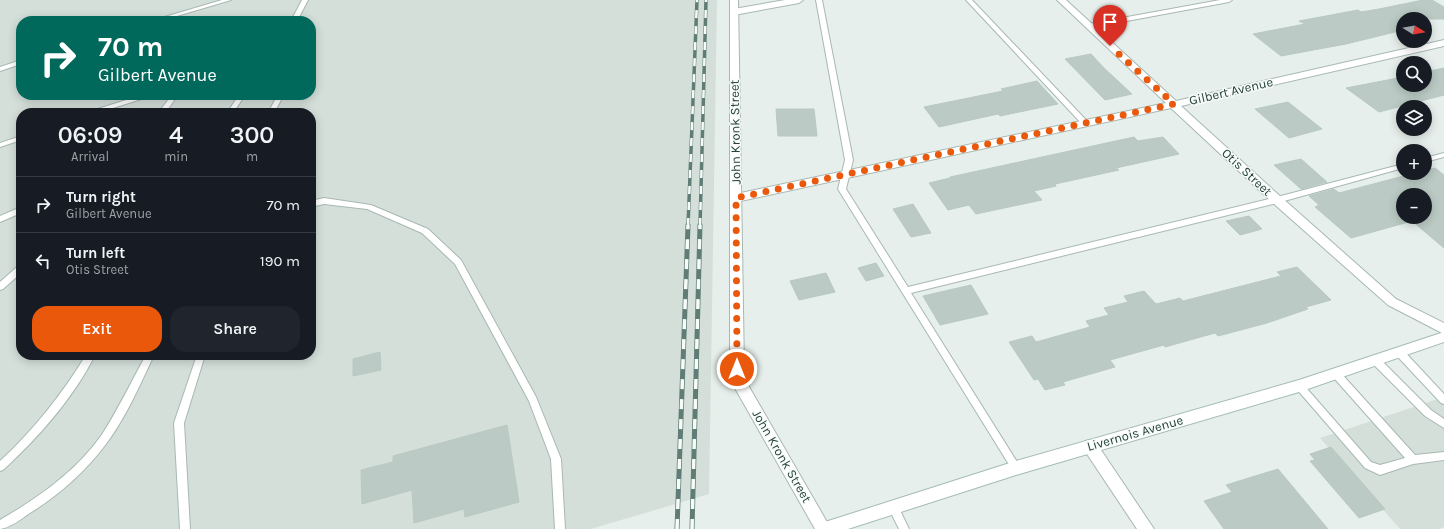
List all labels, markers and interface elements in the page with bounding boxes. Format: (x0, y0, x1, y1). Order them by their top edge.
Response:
pin (1093, 5, 1127, 46)
icon: arrive (1099, 11, 1121, 33)
north arrow (1396, 12, 1432, 48)
map controls (1396, 12, 1432, 224)
text: 70 m (98, 30, 163, 63)
icon: right (32, 32, 84, 84)
button: search (1396, 56, 1432, 92)
text: Gilbert Avenue (98, 64, 217, 86)
street label: Gilbert Avenue (1188, 74, 1275, 108)
street label: John Kronk Street (727, 79, 743, 185)
button: layers (1396, 100, 1432, 136)
text: 06:09 (58, 121, 123, 149)
text: 4 (169, 121, 183, 149)
text: 300 (230, 121, 274, 149)
button: + (1396, 144, 1432, 180)
street label: Otis Street (1219, 145, 1275, 199)
text: Arrival (71, 149, 109, 164)
text: min (164, 149, 188, 164)
text: m (246, 149, 258, 164)
text: Turn right (66, 188, 136, 206)
button: − (1396, 188, 1432, 224)
icon: right (32, 194, 54, 216)
text: 70 m (266, 196, 300, 214)
text: Gilbert Avenue (66, 206, 152, 221)
text: Turn left (66, 244, 125, 262)
icon: left (32, 250, 54, 272)
text: 190 m (260, 252, 300, 270)
text: Otis Street (66, 262, 129, 277)
button: Exit (32, 306, 162, 352)
button: Share (170, 306, 300, 352)
position arrow (716, 348, 758, 390)
street label: John Kronk Street (749, 407, 815, 505)
street label: Livernois Avenue (1085, 412, 1185, 454)

